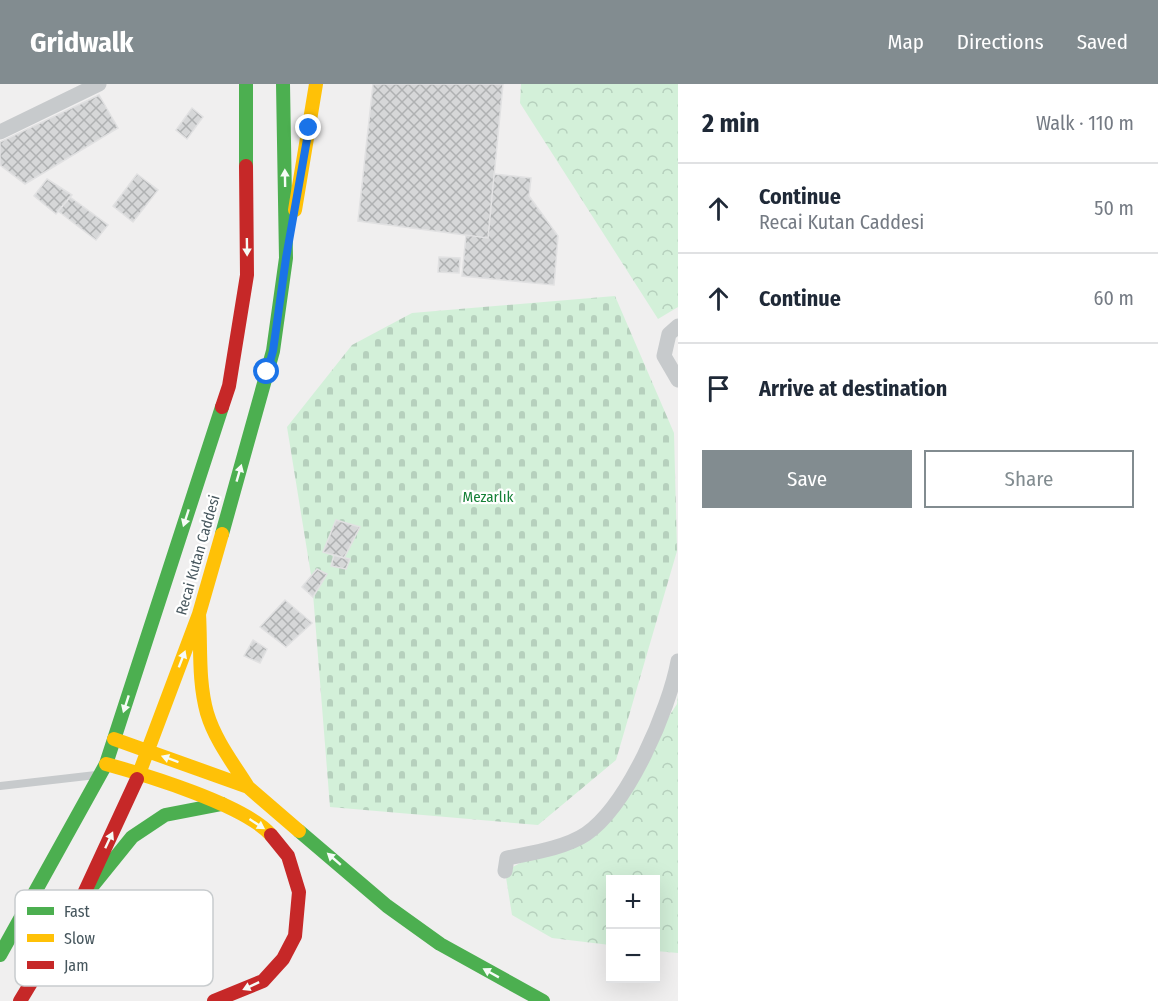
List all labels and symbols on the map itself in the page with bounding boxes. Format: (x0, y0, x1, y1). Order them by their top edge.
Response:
route end (295, 114, 321, 140)
one-way arrow (280, 169, 289, 188)
one-way arrow (242, 238, 252, 257)
route start (253, 358, 279, 384)
one-way arrow (235, 464, 244, 482)
park label: Mezarlık (462, 488, 514, 506)
street label: Recai Kutan Caddesi (172, 493, 224, 617)
one-way arrow (181, 509, 190, 527)
one-way arrow (178, 650, 188, 668)
one-way arrow (121, 695, 130, 713)
one-way arrow (161, 754, 179, 764)
one-way arrow (249, 818, 265, 830)
one-way arrow (105, 831, 114, 848)
one-way arrow (326, 852, 341, 866)
legend (15, 890, 213, 986)
text: Fast (64, 902, 91, 921)
text: Slow (64, 929, 95, 948)
text: Jam (64, 956, 89, 975)
one-way arrow (482, 968, 499, 978)
one-way arrow (243, 982, 260, 991)

